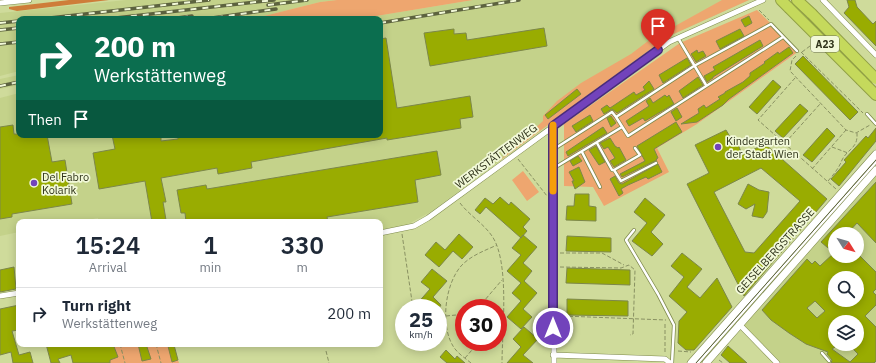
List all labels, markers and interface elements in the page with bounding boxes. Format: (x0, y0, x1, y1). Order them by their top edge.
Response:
pin (641, 9, 675, 50)
icon: arrive (647, 15, 669, 37)
text: 200 m (94, 28, 176, 65)
icon: right (28, 32, 80, 84)
road number: A23 (811, 36, 839, 52)
text: Werkstättenweg (94, 64, 226, 87)
icon: arrive (70, 108, 92, 130)
text: Then (28, 110, 62, 129)
street label: WERKSTÄTTENWEG (452, 121, 540, 191)
place label: Kindergarten der Stadt Wien (726, 134, 799, 161)
marker: Kindergarten der Stadt Wien (713, 142, 723, 152)
place label: Del Fabro Kolarik (42, 170, 89, 197)
marker: Del Fabro Kolarik (29, 178, 39, 188)
street label: GEISELBERGSTRASSE (733, 205, 817, 297)
north arrow (828, 227, 864, 263)
map controls (828, 227, 864, 351)
text: 15:24 (75, 229, 140, 261)
text: 1 (203, 229, 218, 261)
text: 330 (281, 229, 324, 261)
text: Arrival (89, 259, 127, 276)
text: min (200, 259, 222, 276)
text: m (297, 259, 308, 276)
button: search (828, 271, 864, 307)
text: Turn right (62, 296, 131, 315)
speed limit sign: 30 (455, 299, 507, 351)
icon: right (28, 303, 50, 325)
text: 200 m (327, 304, 371, 323)
text: 25 (409, 306, 433, 333)
position arrow (532, 307, 574, 349)
text: Werkstättenweg (62, 315, 157, 332)
button: layers (828, 315, 864, 351)
text: km/h (409, 328, 433, 341)

